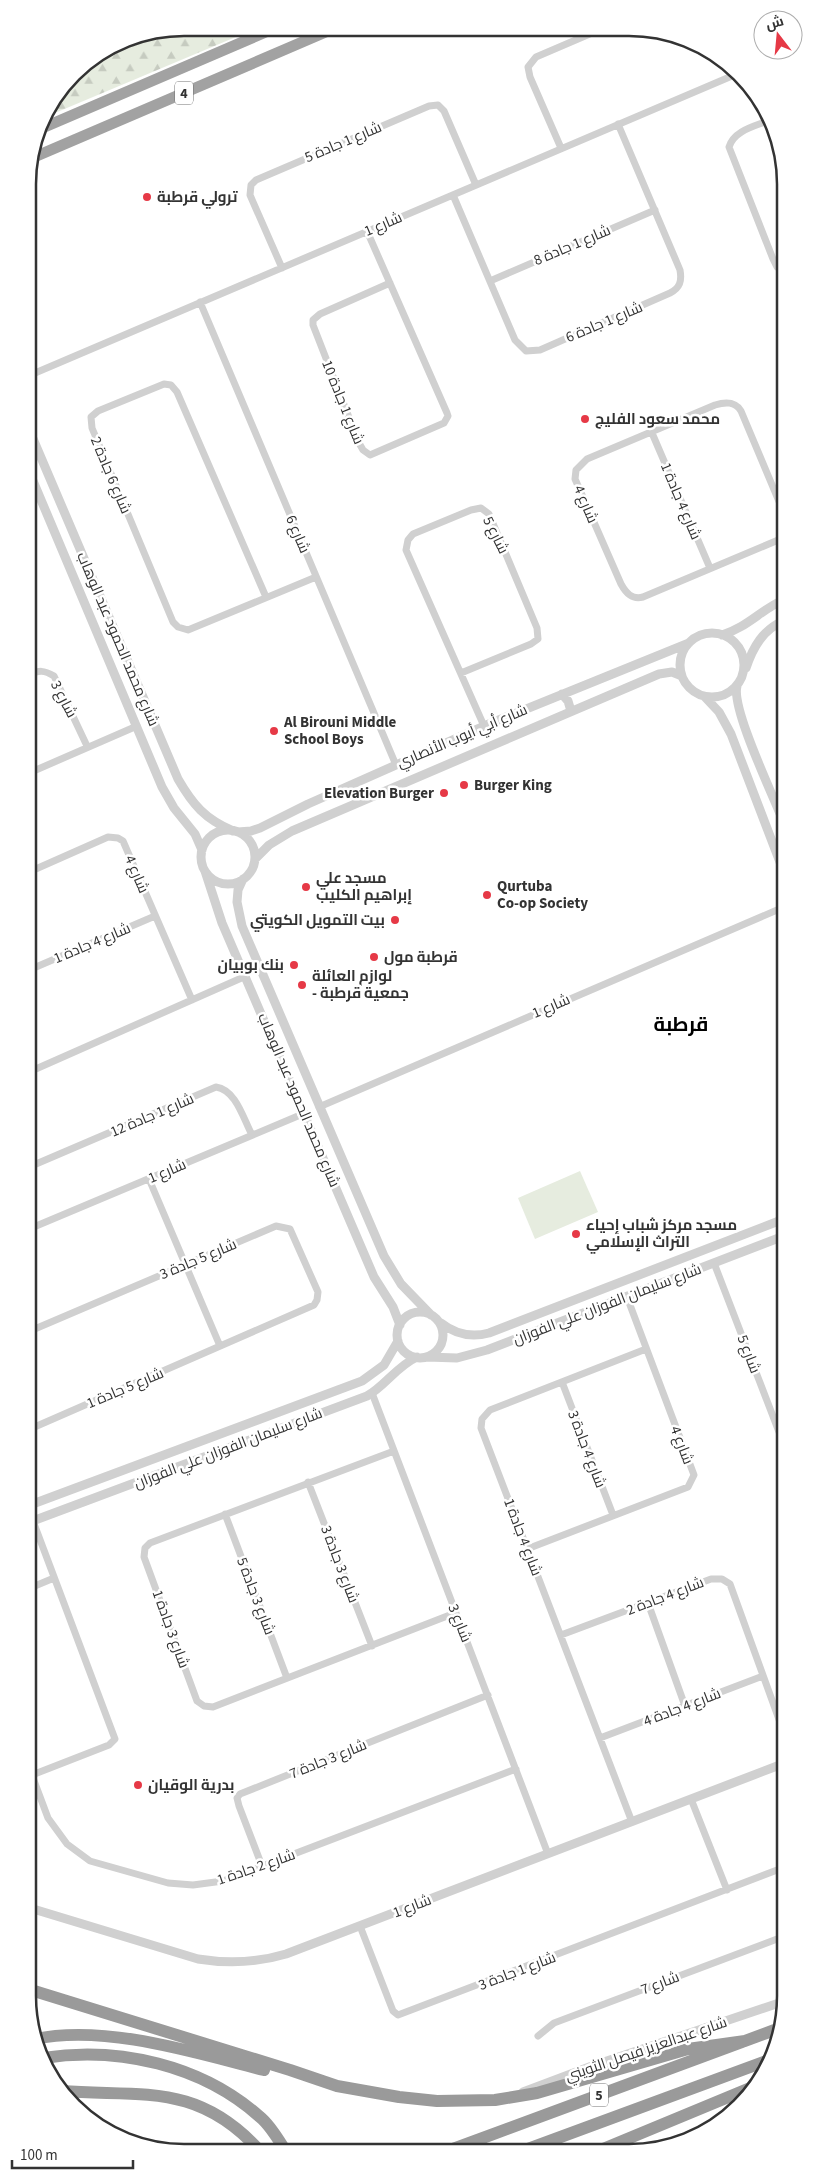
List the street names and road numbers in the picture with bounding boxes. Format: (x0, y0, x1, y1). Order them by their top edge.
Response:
road number: 4 (175, 82, 193, 105)
street label: شارع 1 جادة 5 (301, 117, 385, 168)
street label: شارع 1 (361, 207, 405, 242)
street label: شارع 1 جادة 8 (530, 220, 614, 271)
street label: شارع 1 جادة 6 (562, 297, 646, 348)
street label: شارع 1 جادة 10 (316, 357, 369, 447)
street label: شارع 6 جادة 2 (85, 433, 136, 517)
street label: شارع 4 جادة 1 (655, 459, 706, 543)
street label: شارع 4 (568, 482, 603, 526)
street label: شارع 6 (280, 512, 315, 556)
street label: شارع 5 (477, 513, 514, 558)
street label: شارع محمد الحمود عبد الوهاب (71, 549, 164, 730)
street label: شارع 3 (45, 677, 82, 722)
street label: شارع أبي أيوب الأنصاري (394, 699, 531, 774)
street label: شارع 4 (119, 852, 154, 896)
street label: شارع 4 جادة 1 (50, 918, 134, 969)
street label: شارع 1 (529, 989, 573, 1024)
street label: شارع محمد الحمود عبد الوهاب (252, 1010, 345, 1191)
street label: شارع 1 جادة 12 (107, 1088, 197, 1143)
street label: شارع 1 (145, 1154, 189, 1189)
street label: شارع 5 جادة 3 (156, 1234, 240, 1285)
street label: شارع سليمان الفوزان علي الفوزان (510, 1259, 705, 1351)
street label: شارع 5 (732, 1332, 765, 1376)
street label: شارع 5 جادة 1 (83, 1363, 167, 1414)
street label: شارع سليمان الفوزان علي الفوزان (131, 1403, 326, 1495)
street label: شارع 4 جادة 3 (562, 1407, 611, 1491)
street label: شارع 4 (665, 1423, 698, 1467)
street label: شارع 4 جادة 1 (498, 1495, 547, 1579)
street label: شارع 3 جادة 3 (315, 1522, 364, 1606)
street label: شارع 3 جادة 5 (231, 1554, 280, 1638)
street label: شارع 4 جادة 2 (623, 1572, 707, 1621)
street label: شارع 3 جادة 1 (147, 1587, 194, 1671)
street label: شارع 3 (442, 1601, 477, 1645)
street label: شارع 4 جادة 4 (640, 1683, 724, 1732)
street label: شارع 3 جادة 7 (286, 1734, 370, 1785)
street label: شارع 2 جادة 1 (214, 1844, 298, 1891)
street label: شارع 1 (390, 1890, 434, 1923)
street label: شارع 1 جادة 3 (475, 1947, 559, 1996)
street label: شارع 7 (638, 1967, 682, 2000)
street label: شارع عبدالعزيز فيصل الثويني (562, 2012, 730, 2088)
road number: 5 (590, 2084, 608, 2106)

